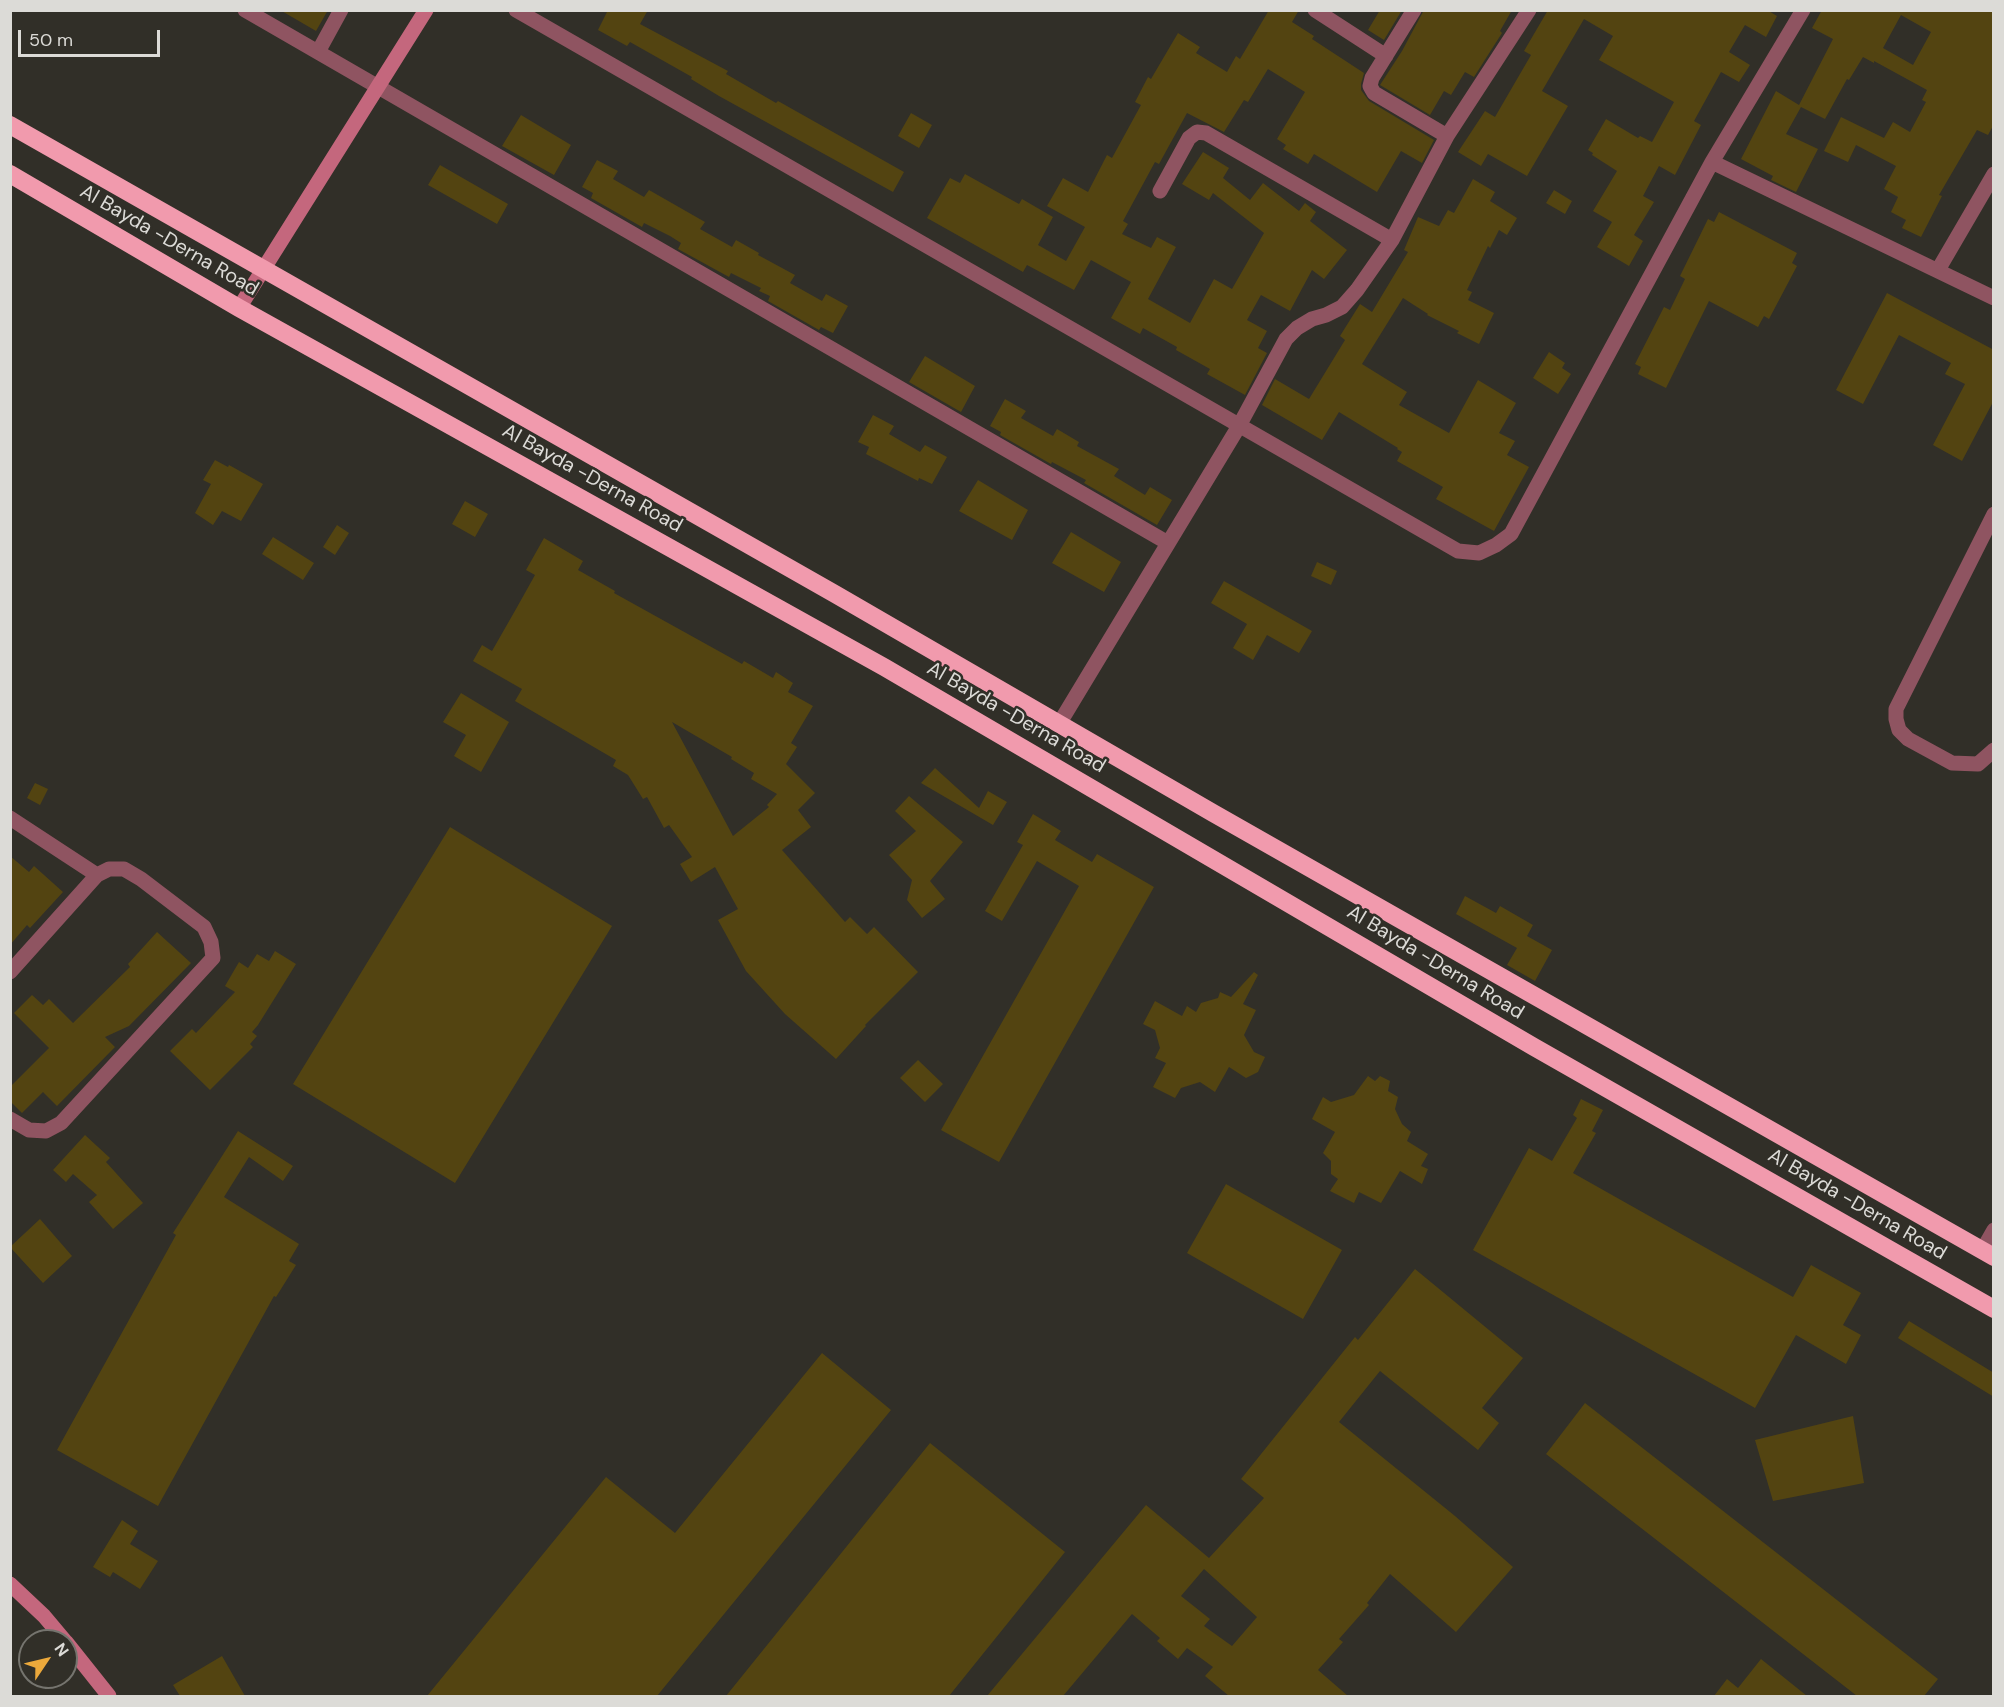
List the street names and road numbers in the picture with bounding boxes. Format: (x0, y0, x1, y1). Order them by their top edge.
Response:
street label: Al Bayda -Derna Road (75, 180, 263, 302)
street label: Al Bayda -Derna Road (498, 419, 686, 539)
street label: Al Bayda -Derna Road (922, 657, 1110, 779)
street label: Al Bayda -Derna Road (1342, 901, 1528, 1025)
street label: Al Bayda -Derna Road (1763, 1144, 1951, 1266)

